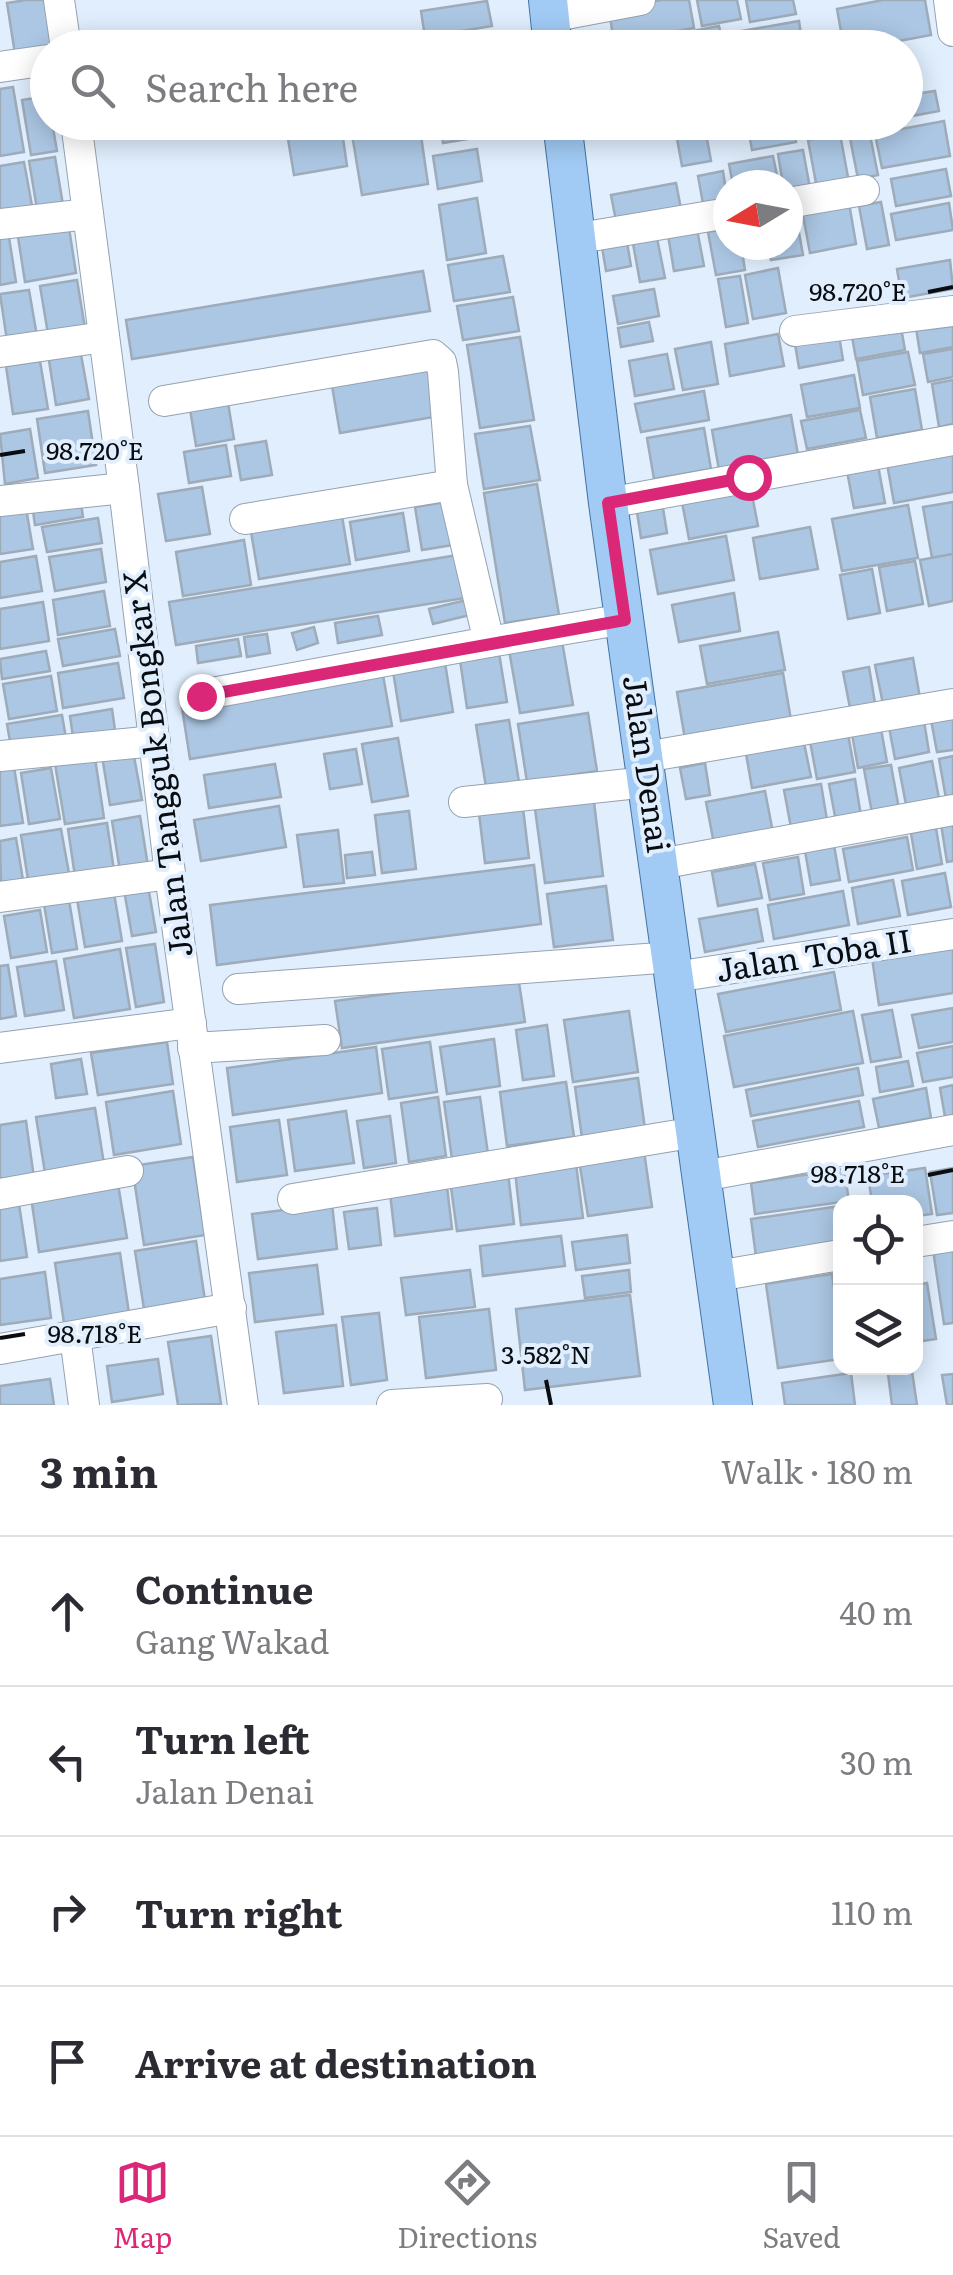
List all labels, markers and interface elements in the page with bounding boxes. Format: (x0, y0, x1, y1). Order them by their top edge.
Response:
search box (30, 30, 923, 140)
text: Search here (145, 57, 358, 114)
icon: search (65, 58, 120, 113)
north arrow (713, 170, 803, 260)
text: 98.720°E (809, 272, 907, 309)
text: 98.720°E (46, 431, 144, 468)
route start (726, 455, 772, 501)
street label: Jalan Tangguk Bongkar X (107, 568, 203, 960)
street label: Jalan Denai (613, 672, 685, 855)
route end (179, 674, 225, 720)
street label: Jalan Toba II (712, 914, 915, 992)
text: 98.718°E (811, 1154, 905, 1191)
map controls (833, 1195, 923, 1375)
button: locate (833, 1195, 923, 1285)
button: layers (833, 1285, 923, 1375)
text: 98.718°E (48, 1314, 142, 1351)
text: 3.582°N (501, 1335, 591, 1372)
text: 3 min (40, 1439, 158, 1501)
text: Walk · 180 m (721, 1446, 913, 1494)
text: Continue (135, 1559, 313, 1616)
icon: ahead (40, 1584, 95, 1639)
text: 40 m (839, 1587, 913, 1635)
text: Gang Wakad (135, 1616, 329, 1664)
text: Turn left (135, 1709, 310, 1766)
icon: left (40, 1734, 95, 1789)
text: 30 m (840, 1737, 913, 1785)
text: Jalan Denai (135, 1766, 314, 1814)
text: Turn right (135, 1883, 342, 1940)
icon: right (40, 1884, 95, 1939)
text: 110 m (831, 1887, 913, 1935)
text: Arrive at destination (135, 2033, 537, 2090)
icon: arrive (40, 2034, 95, 2089)
tab: Map (113, 2155, 172, 2257)
tab: Directions (397, 2155, 537, 2257)
tab: Saved (762, 2155, 840, 2257)

